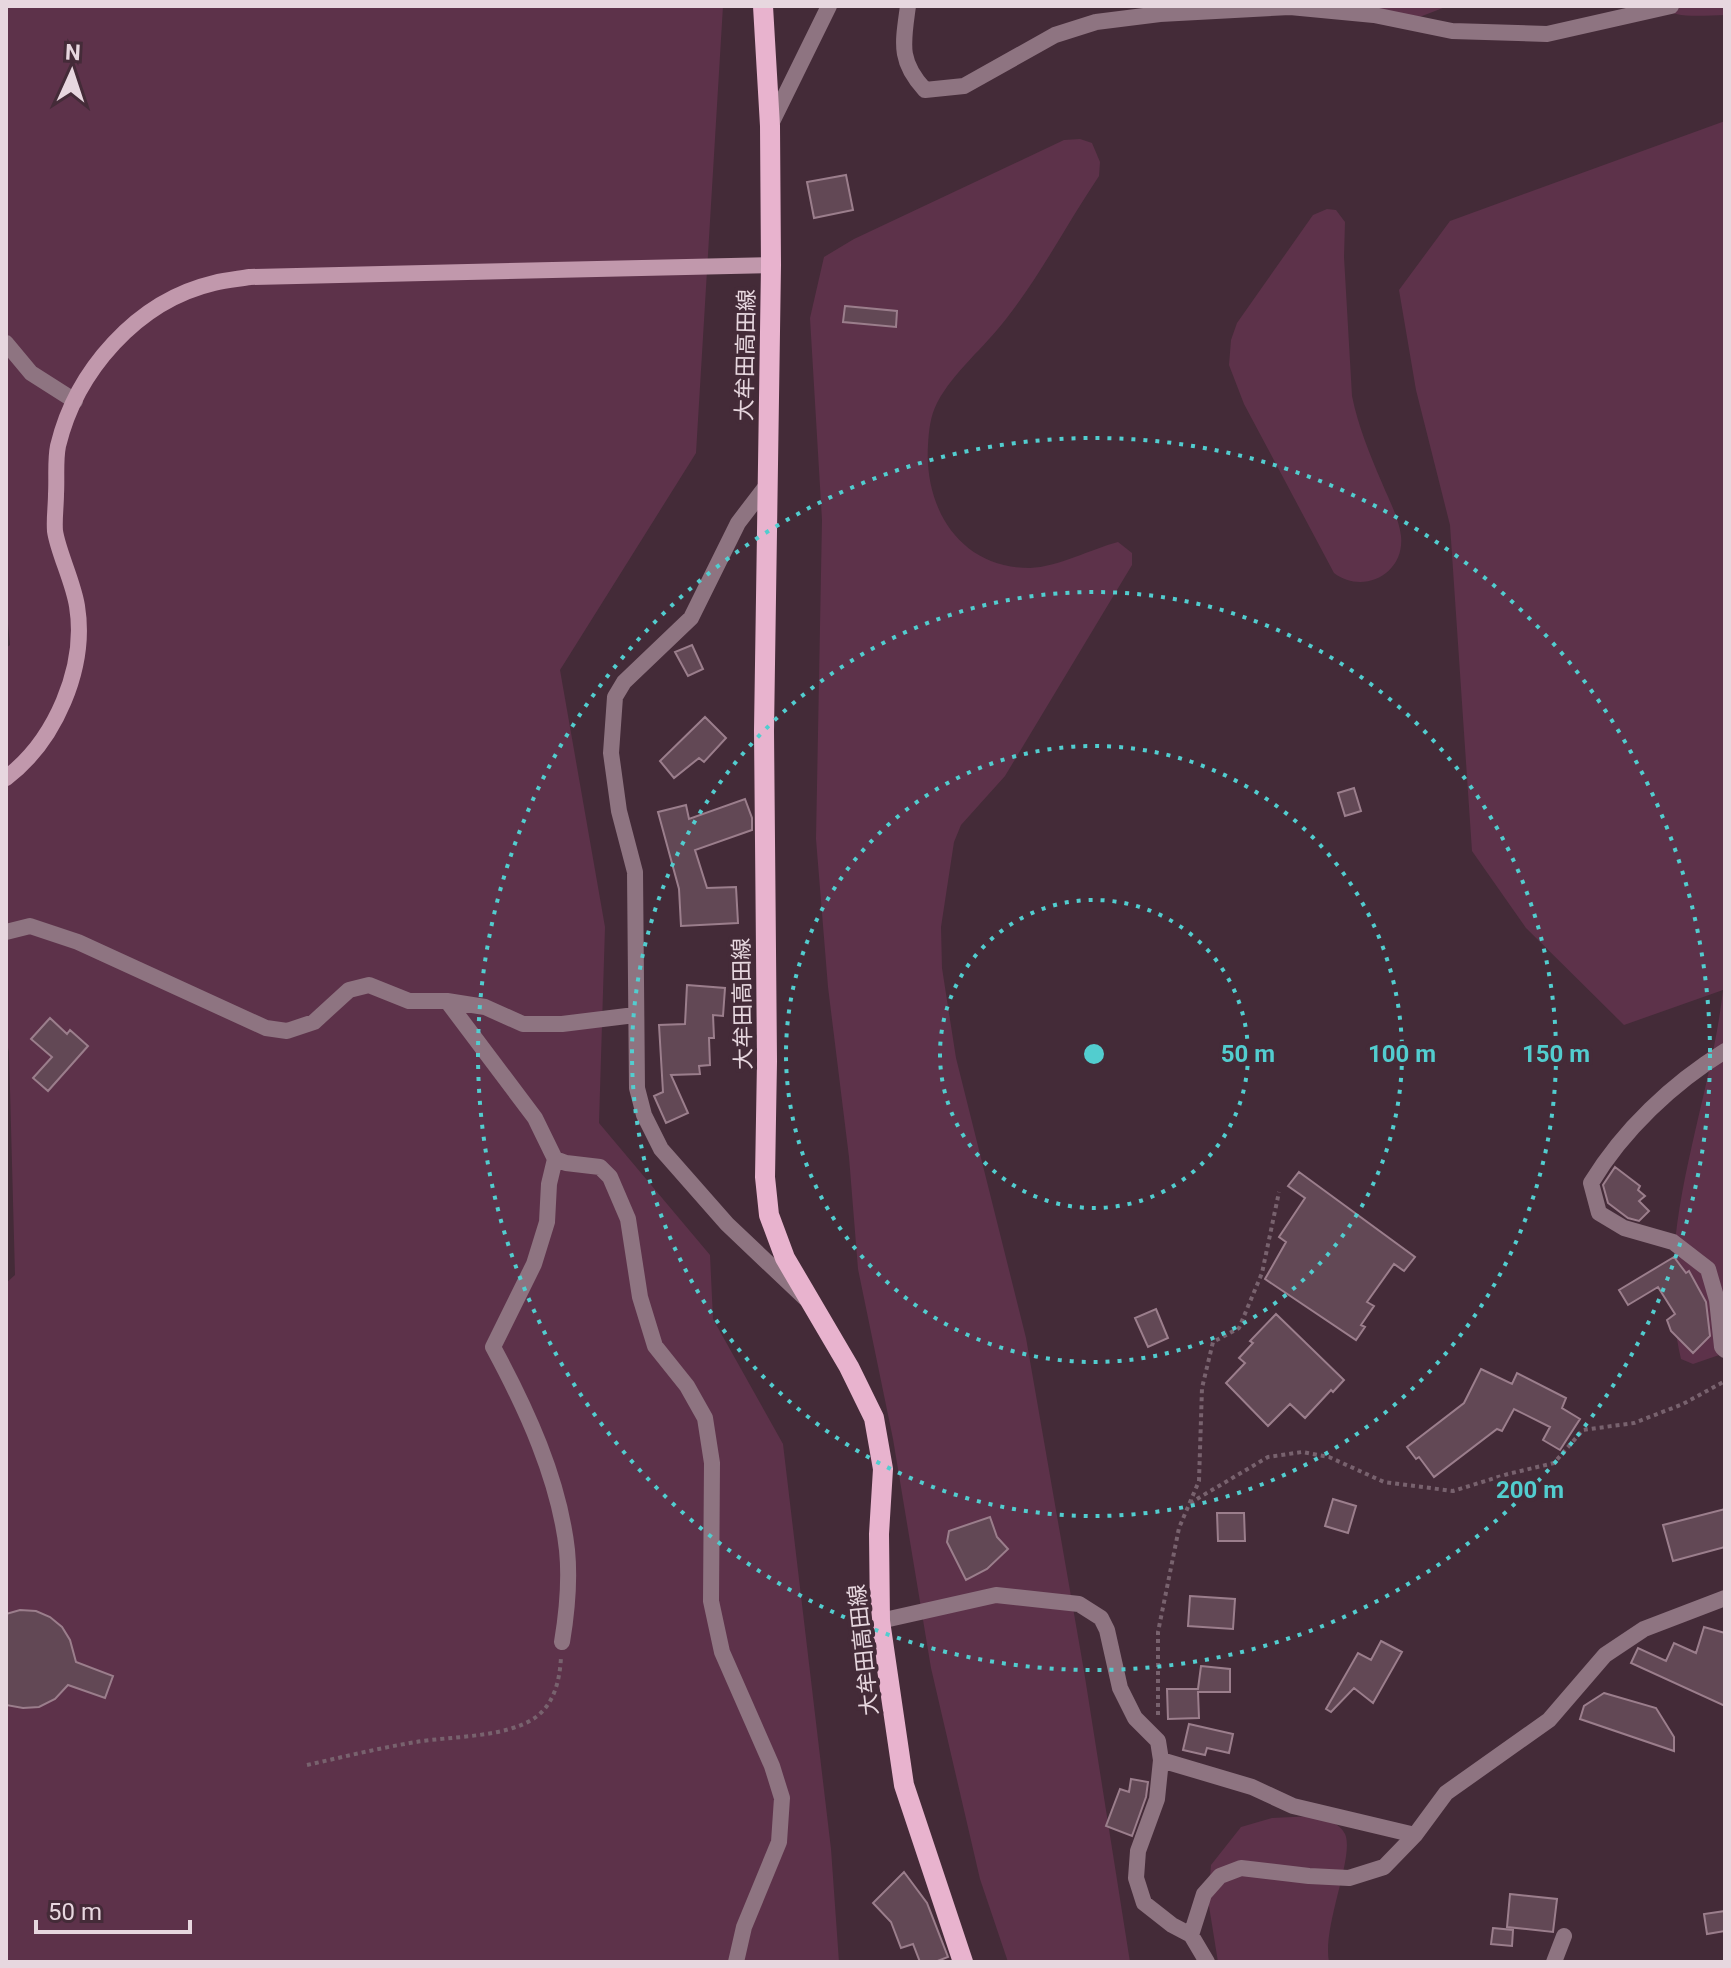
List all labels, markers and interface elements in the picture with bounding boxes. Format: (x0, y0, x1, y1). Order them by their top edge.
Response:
north arrow (32, 32, 112, 112)
text: N (65, 40, 81, 65)
street label: 大牟田高田線 (732, 289, 759, 421)
street label: 大牟田高田線 (729, 938, 756, 1070)
centre of rings (1080, 1040, 1108, 1068)
text: 50 m (1221, 1040, 1275, 1068)
text: 100 m (1368, 1040, 1436, 1068)
text: 150 m (1522, 1040, 1590, 1068)
text: 200 m (1496, 1476, 1564, 1504)
street label: 大牟田高田線 (844, 1583, 883, 1717)
scale bar (36, 1884, 190, 1934)
text: 50 m (48, 1898, 102, 1926)

